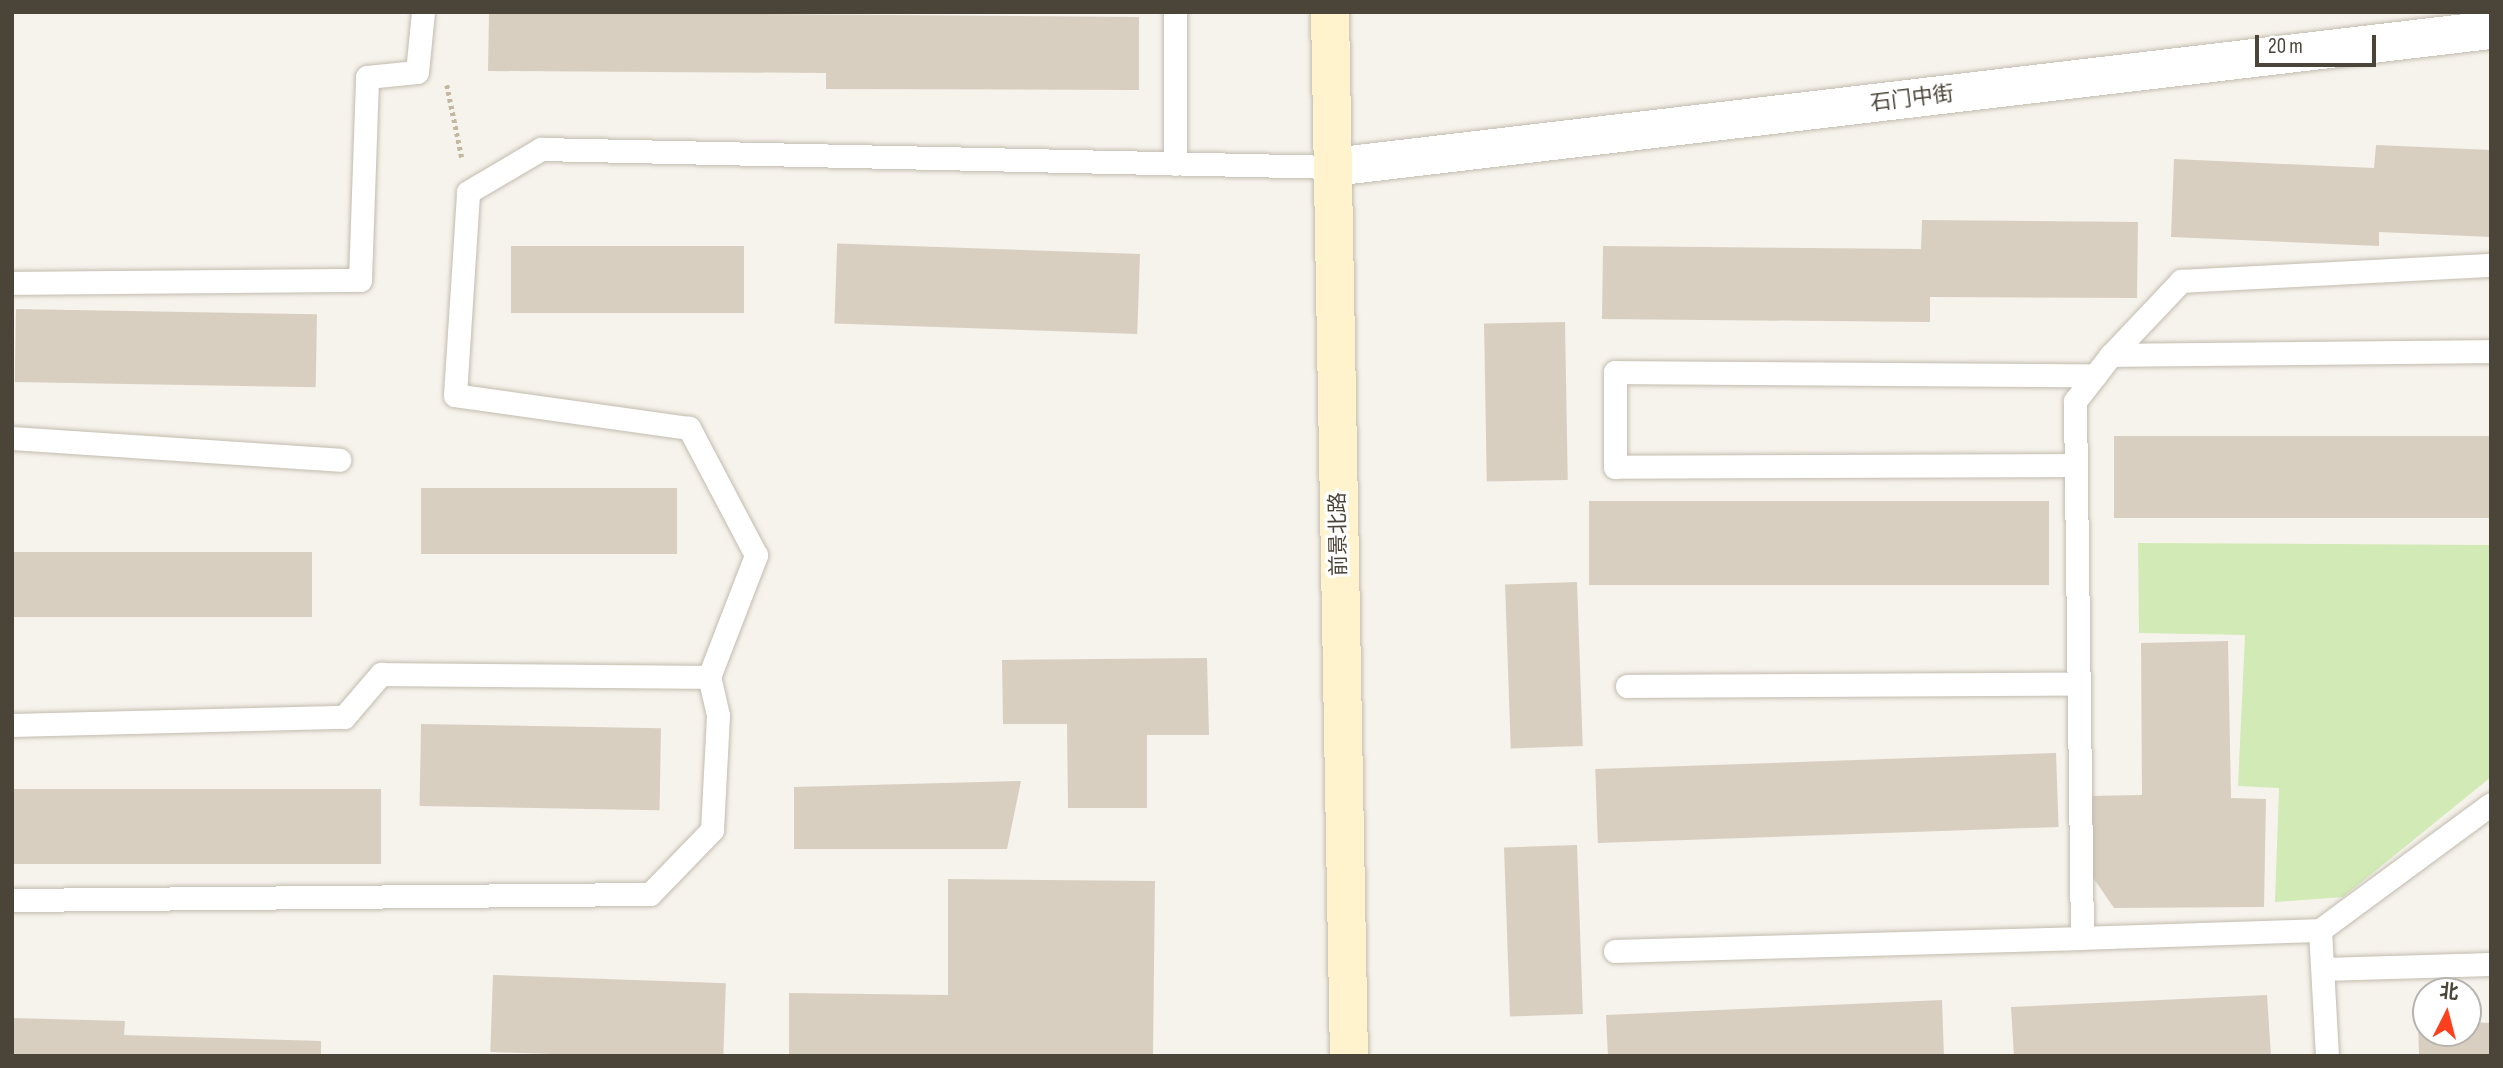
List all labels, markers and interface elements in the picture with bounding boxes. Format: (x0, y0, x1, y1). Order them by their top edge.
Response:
scale bar (2258, 21, 2379, 65)
text: 20 m (2268, 34, 2303, 59)
street label: 石门中街 (1869, 81, 1955, 117)
street label: 前景北路 (1326, 492, 1352, 576)
north arrow (2412, 977, 2482, 1047)
text: 北 (2438, 980, 2460, 1005)

